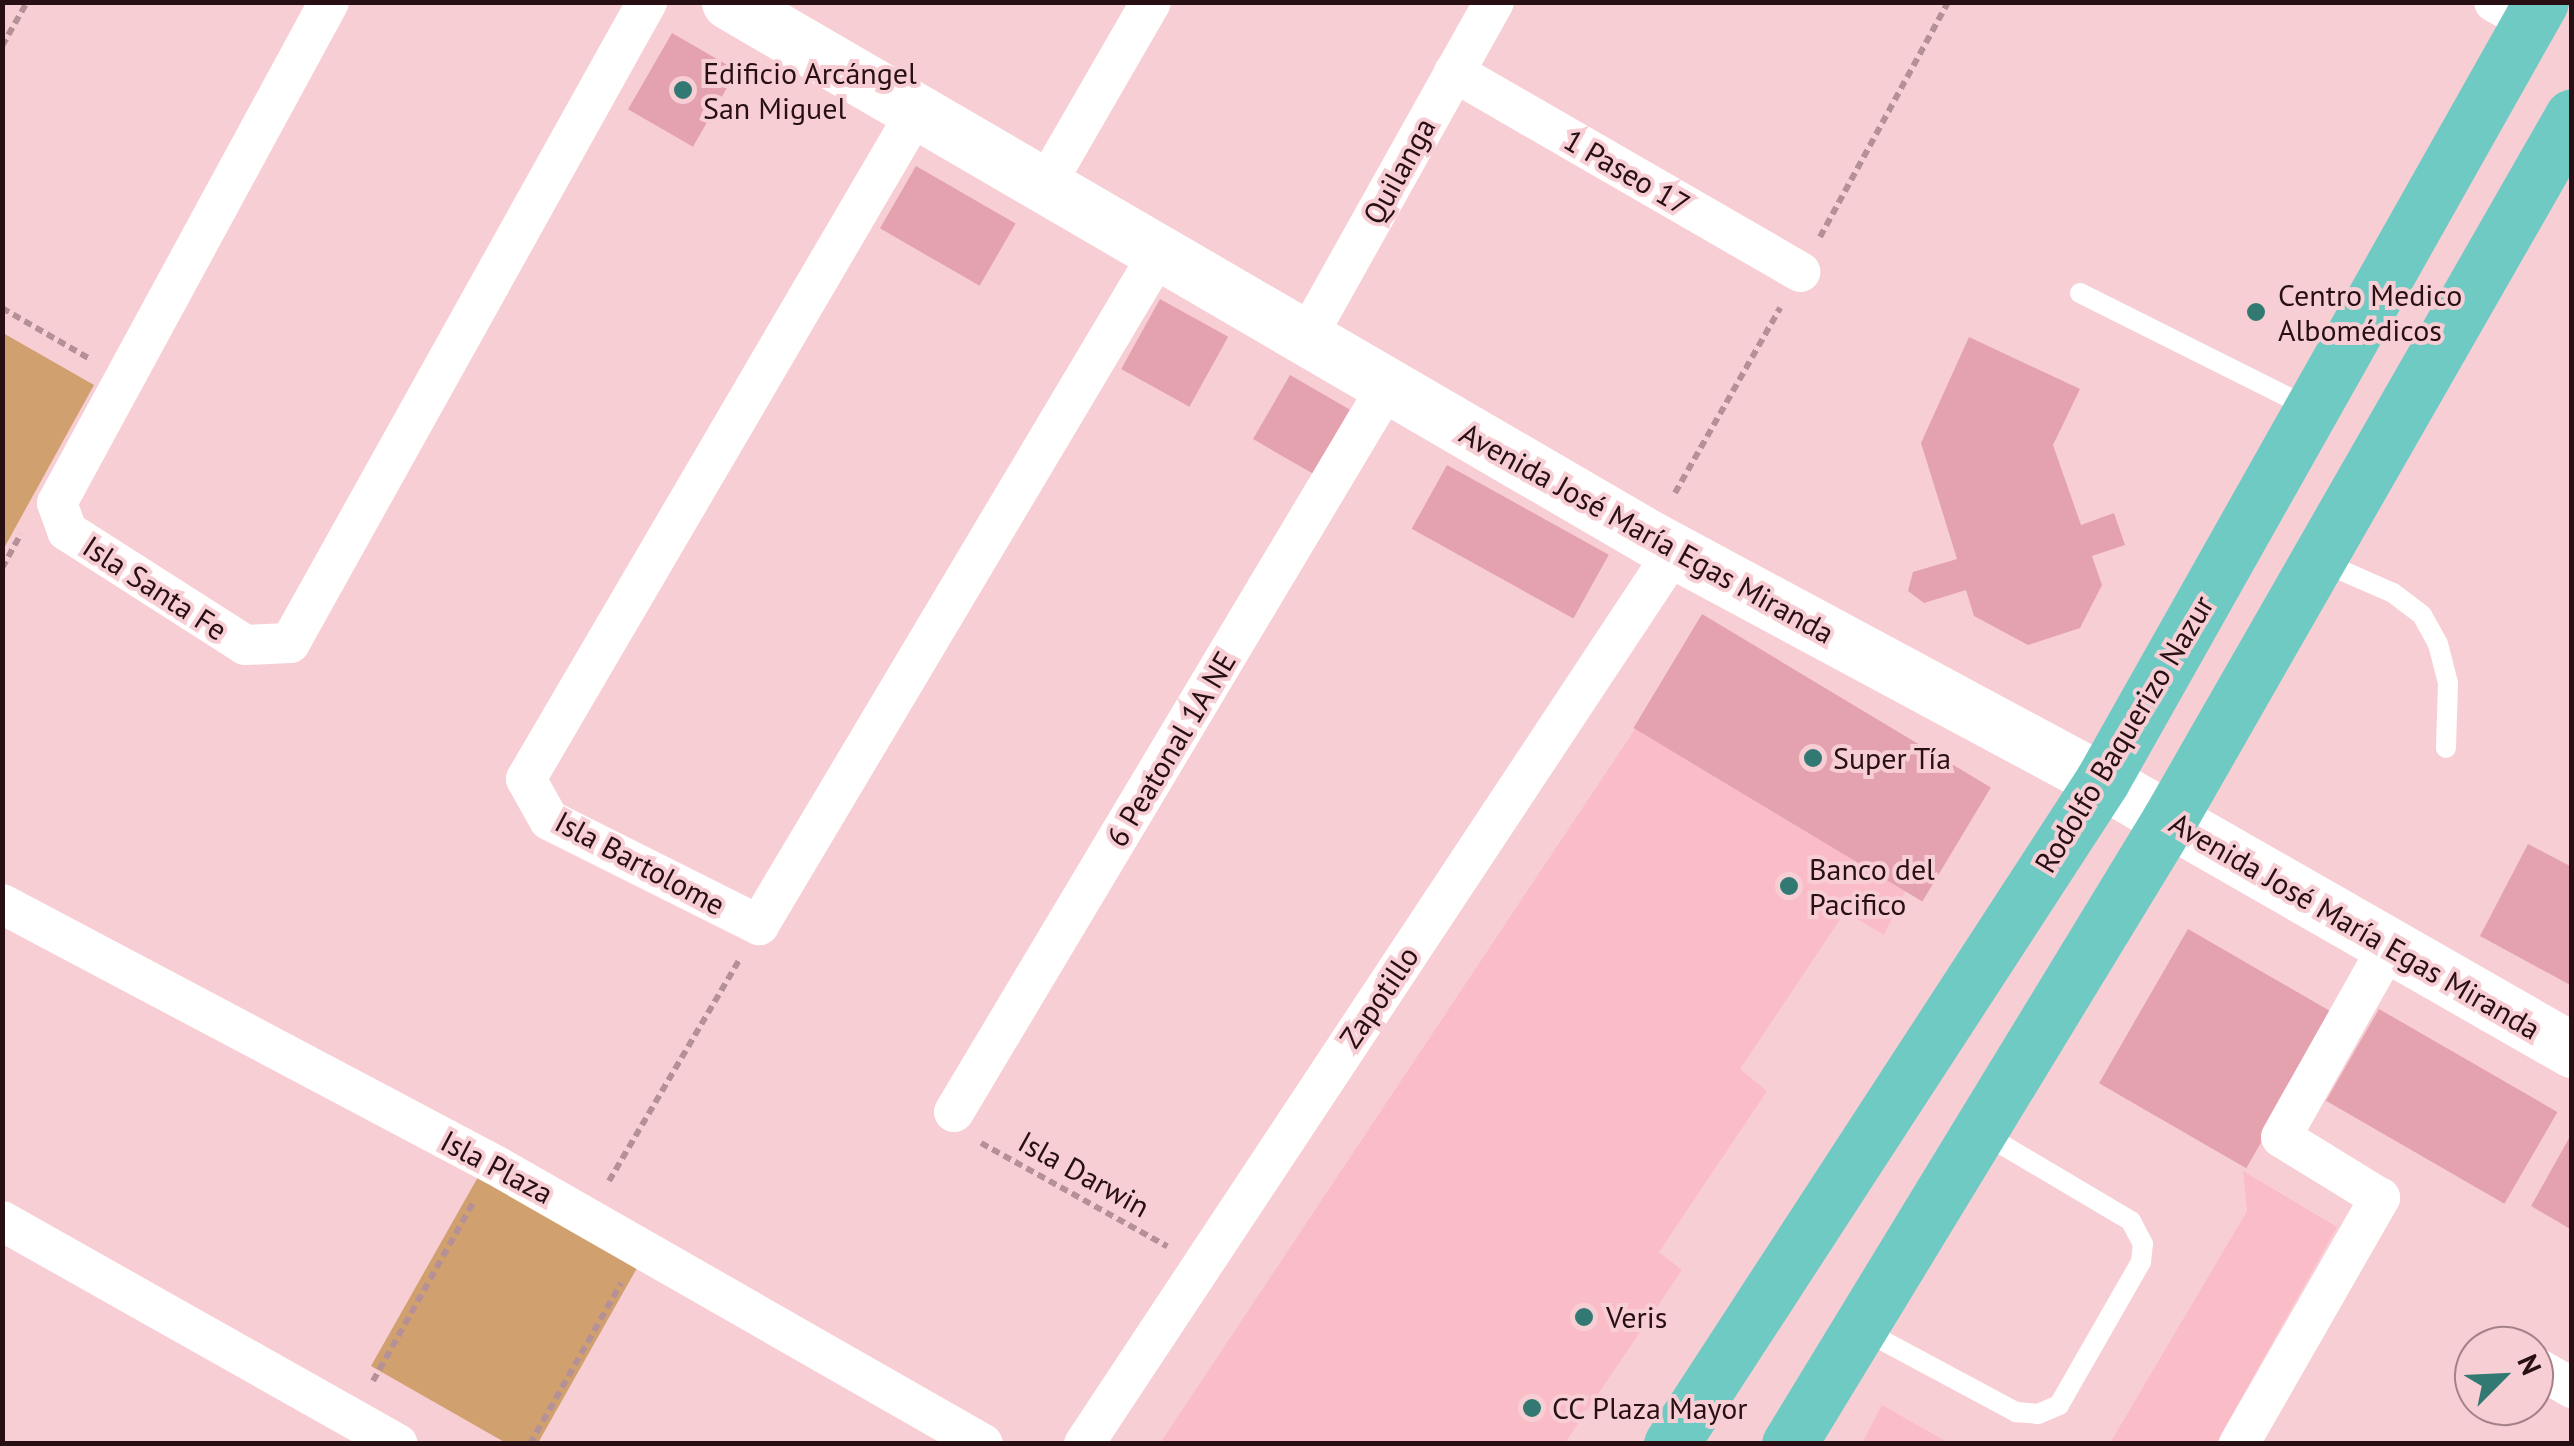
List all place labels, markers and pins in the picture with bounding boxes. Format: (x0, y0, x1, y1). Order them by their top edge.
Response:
place label: Edificio Arcángel San Miguel (703, 55, 918, 126)
marker: Edificio Arcángel San Miguel (672, 79, 694, 101)
place label: Centro Medico Albomédicos (2278, 277, 2462, 348)
marker: Centro Medico Albomédicos (2243, 299, 2269, 325)
place label: Super Tía (1833, 740, 1952, 776)
marker: Super Tía (1802, 747, 1824, 769)
place label: Banco del Pacifico (1809, 851, 1935, 922)
marker: Banco del Pacifico (1778, 875, 1800, 897)
place label: Veris (1606, 1299, 1667, 1335)
marker: Veris (1571, 1304, 1597, 1330)
place label: CC Plaza Mayor (1552, 1390, 1749, 1426)
marker: CC Plaza Mayor (1521, 1397, 1543, 1419)

